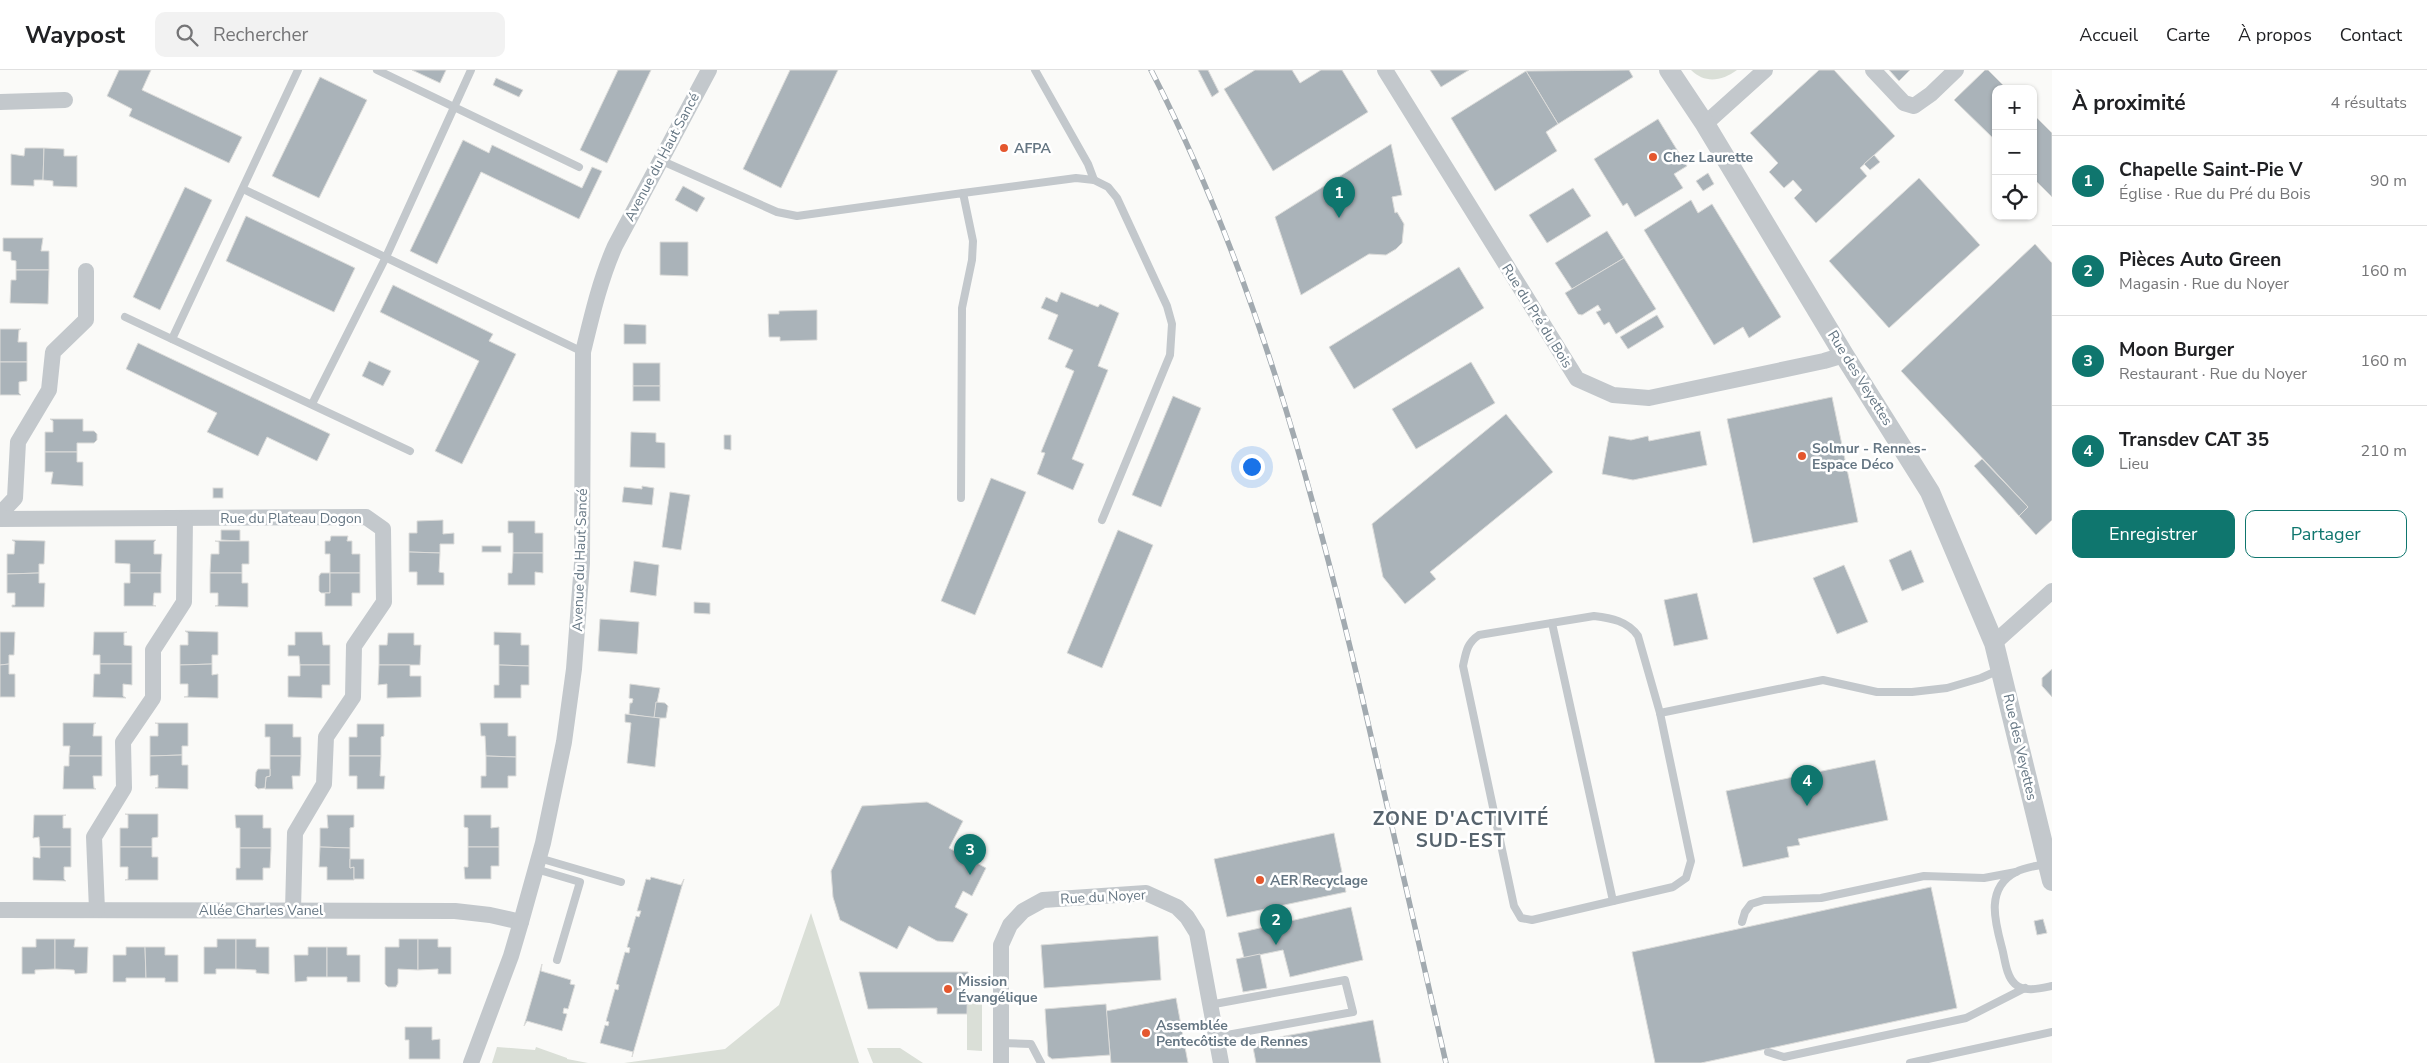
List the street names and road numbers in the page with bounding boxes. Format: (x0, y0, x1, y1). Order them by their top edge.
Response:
street label: Avenue du Haut Sancé (620, 89, 704, 225)
street label: Rue du Pré du Bois (1497, 260, 1577, 372)
street label: Rue des Veyettes (1823, 327, 1897, 429)
street label: Avenue du Haut Sancé (568, 488, 592, 632)
street label: Rue du Plateau Dogon (220, 509, 362, 528)
street label: Rue des Veyettes (1999, 692, 2042, 802)
street label: Rue du Noyer (1060, 885, 1146, 909)
street label: Allée Charles Vanel (199, 901, 324, 920)

